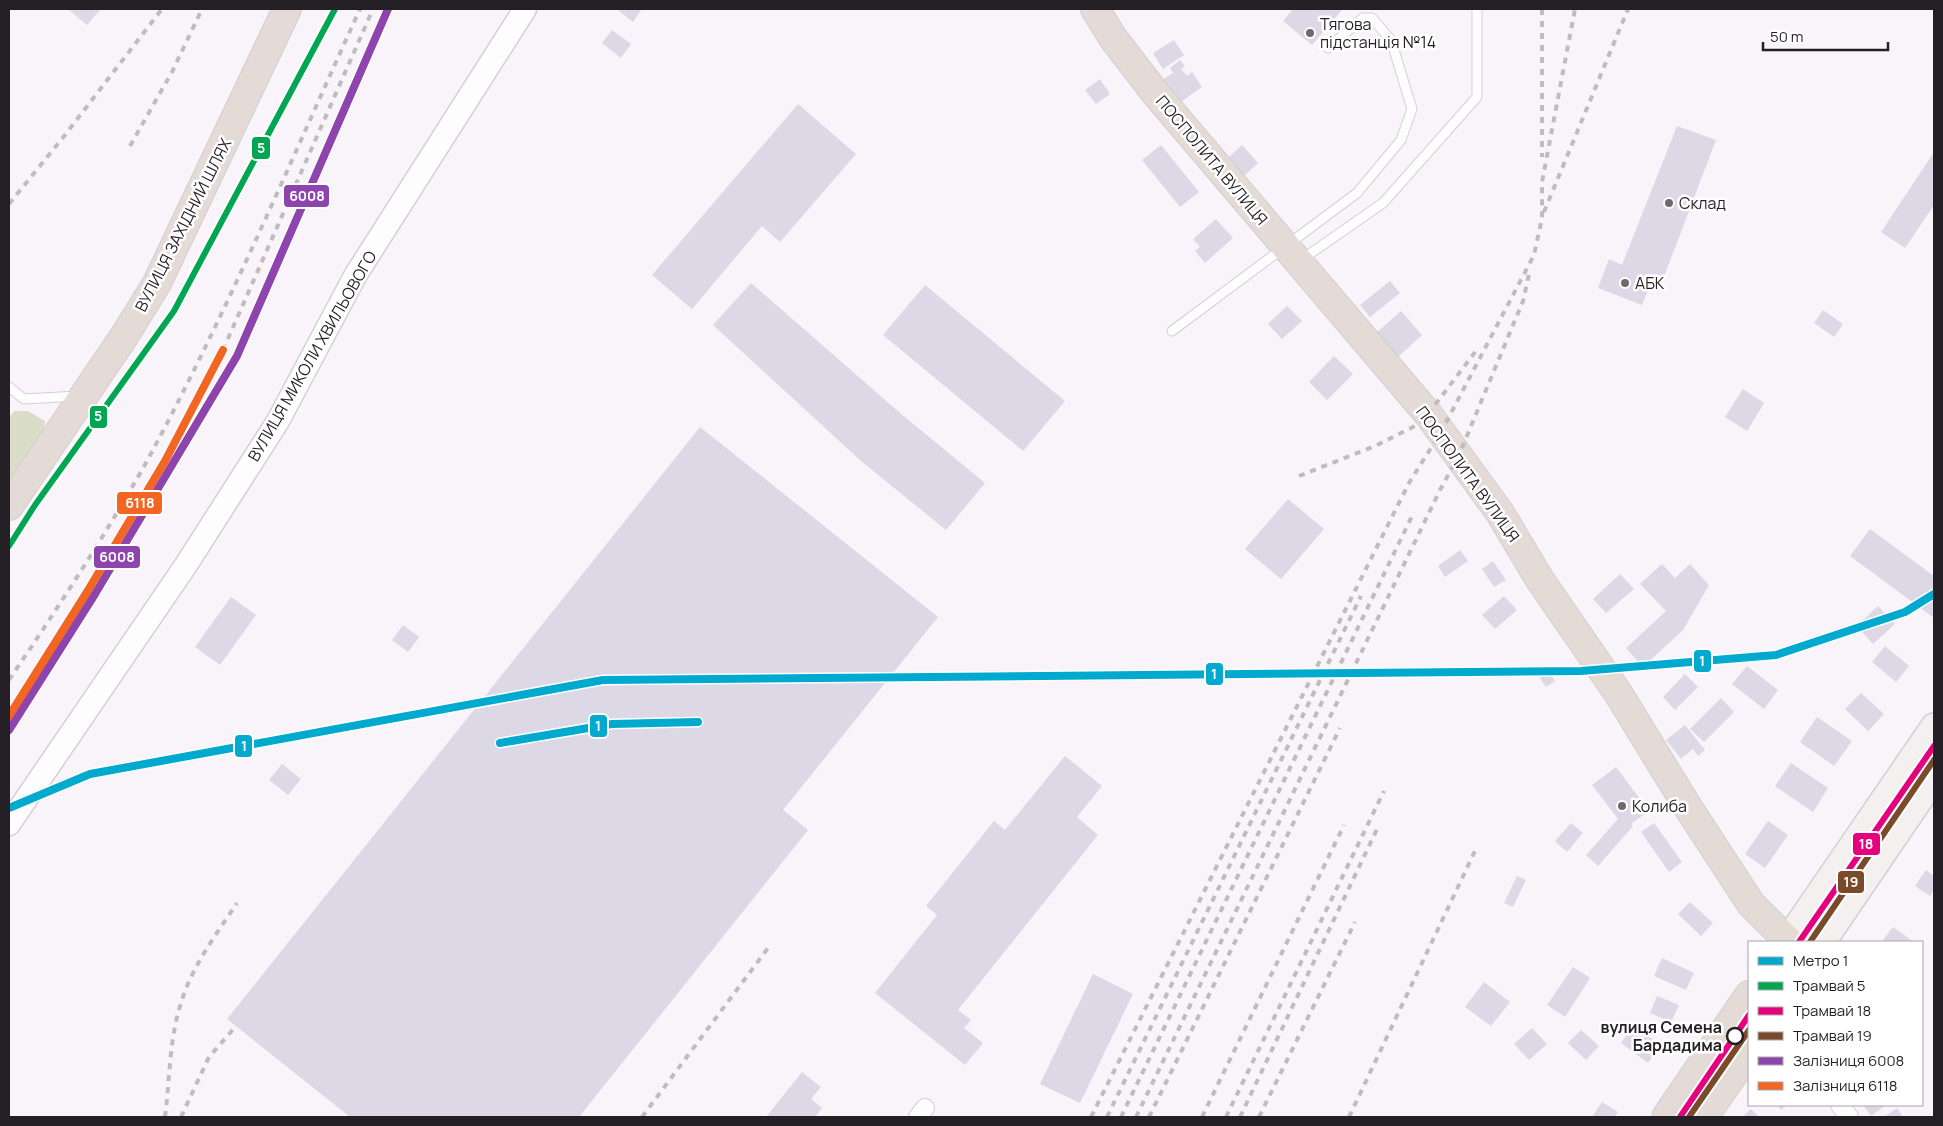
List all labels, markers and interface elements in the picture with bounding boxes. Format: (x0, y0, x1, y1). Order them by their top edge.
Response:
place label: Тягова пiдстанцiя №14 (1320, 13, 1436, 53)
scale bar (1763, 20, 1888, 52)
text: 50 m (1770, 26, 1804, 47)
marker: Тягова пiдстанцiя №14 (1304, 27, 1316, 39)
street label: ПОСПОЛИТА ВУЛИЦЯ (1151, 91, 1273, 229)
street label: ВУЛИЦЯ ЗАХІДНИЙ ШЛЯХ (130, 134, 236, 315)
line badge: 5 (251, 136, 271, 160)
text: 5 (257, 138, 265, 157)
line badge: 6008 (283, 184, 330, 208)
text: 6008 (289, 186, 325, 205)
place label: Склад (1679, 192, 1726, 214)
marker: Склад (1663, 197, 1675, 209)
street label: ВУЛИЦЯ МИКОЛИ ХВИЛЬОВОГО (243, 246, 382, 465)
place label: АБК (1635, 272, 1665, 294)
marker: АБК (1619, 277, 1631, 289)
street label: ПОСПОЛИТА ВУЛИЦЯ (1411, 402, 1525, 546)
line badge: 5 (89, 405, 108, 429)
text: 5 (94, 406, 102, 425)
line badge: 6118 (116, 491, 163, 515)
text: 6118 (125, 493, 155, 512)
line badge: 6008 (93, 545, 141, 569)
text: 6008 (99, 547, 135, 566)
line badge: 1 (1693, 649, 1712, 673)
text: 1 (1699, 651, 1705, 670)
line badge: 1 (1205, 662, 1224, 686)
text: 1 (1211, 664, 1217, 683)
line badge: 1 (589, 714, 608, 738)
text: 1 (595, 716, 601, 735)
line badge: 1 (234, 734, 253, 758)
text: 1 (241, 736, 247, 755)
place label: Колиба (1632, 795, 1687, 817)
marker: Колиба (1616, 800, 1628, 812)
line badge: 18 (1852, 832, 1881, 856)
text: 18 (1859, 834, 1873, 853)
line badge: 19 (1837, 870, 1865, 894)
text: 19 (1844, 872, 1858, 891)
legend (1748, 941, 1923, 1106)
text: Метро 1 (1793, 950, 1848, 971)
text: Трамвай 5 (1793, 975, 1865, 996)
text: Трамвай 18 (1793, 1000, 1871, 1021)
place label: вулиця Семена Бардадима (1600, 1016, 1722, 1056)
text: Трамвай 19 (1793, 1025, 1872, 1046)
marker: вулиця Семена Бардадима (1726, 1027, 1744, 1045)
text: Залізниця 6008 (1793, 1050, 1904, 1071)
text: Залізниця 6118 (1793, 1075, 1897, 1096)

